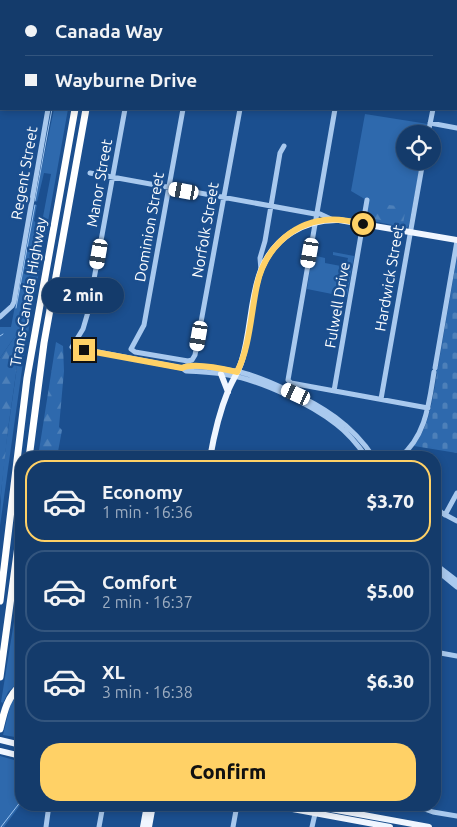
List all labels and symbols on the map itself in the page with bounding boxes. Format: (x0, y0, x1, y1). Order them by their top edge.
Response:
street label: Regent Street (7, 125, 41, 221)
street label: Manor Street (83, 138, 115, 228)
street label: Dominion Street (131, 171, 167, 283)
car (167, 181, 200, 201)
street label: Norfolk Street (188, 181, 222, 279)
route start (352, 213, 374, 235)
street label: Trans-Canada Highway (6, 216, 50, 368)
street label: Hardwick Street (371, 223, 407, 333)
car (300, 237, 319, 269)
car (89, 238, 108, 270)
street label: Fulwell Drive (321, 261, 353, 349)
callout: 2 min (43, 278, 125, 312)
car (189, 320, 208, 352)
route end (73, 339, 95, 361)
car (279, 381, 312, 407)

